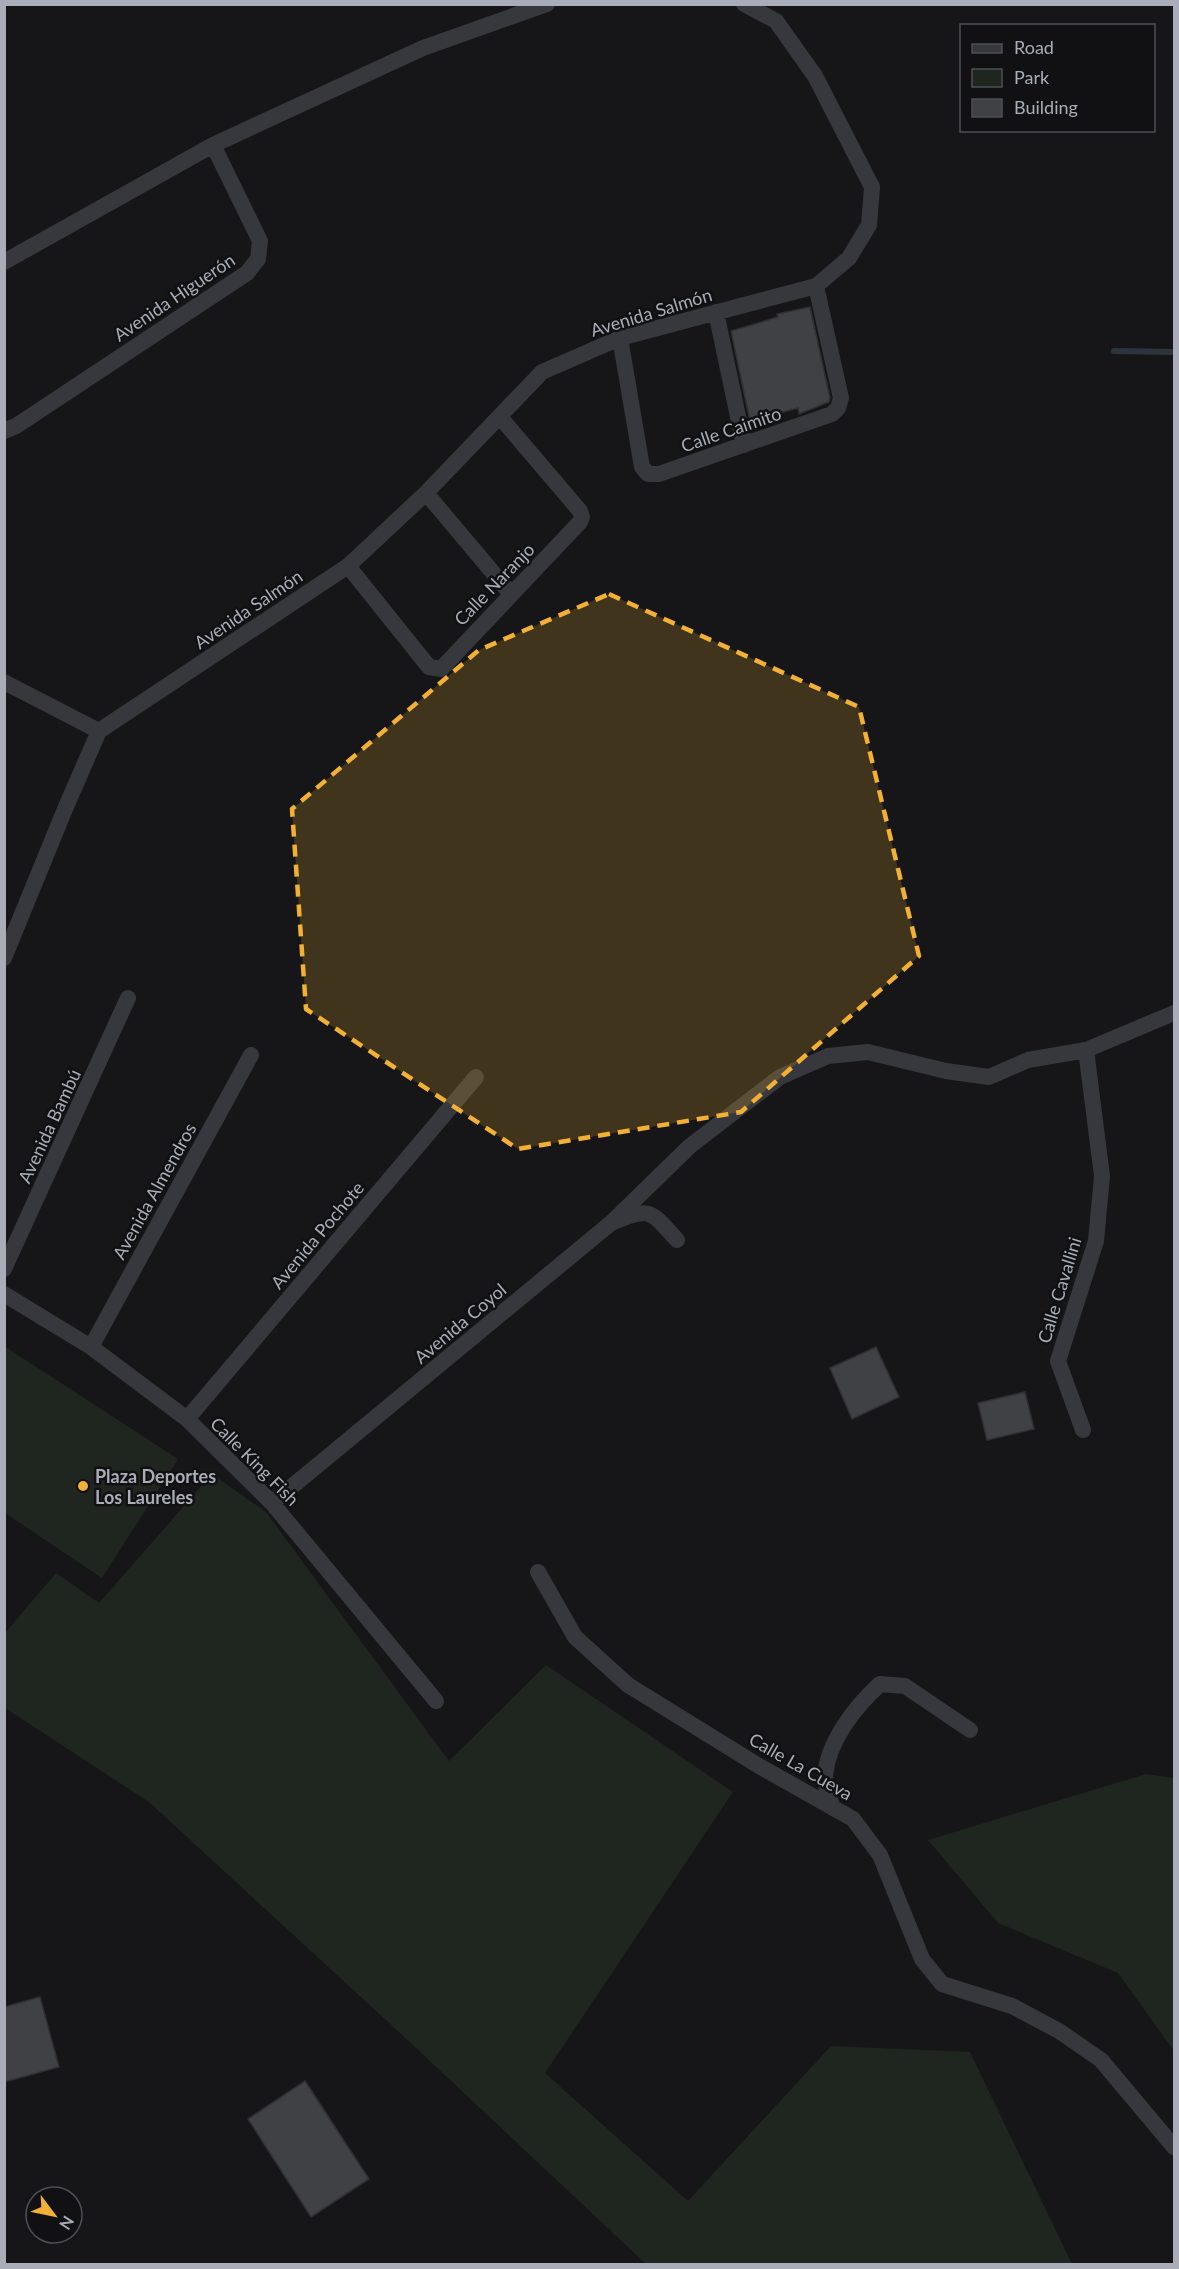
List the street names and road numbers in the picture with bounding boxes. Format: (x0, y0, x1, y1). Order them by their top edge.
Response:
street label: Avenida Higuerón (109, 248, 239, 346)
street label: Avenida Salmón (588, 283, 714, 341)
street label: Calle Caimito (678, 402, 784, 456)
street label: Calle Naranjo (449, 538, 539, 630)
street label: Avenida Salmón (190, 565, 306, 653)
street label: Avenida Bambú (13, 1065, 85, 1187)
street label: Avenida Almendros (107, 1119, 201, 1263)
street label: Avenida Pochote (266, 1177, 368, 1293)
street label: Calle Cavallini (1032, 1234, 1086, 1346)
street label: Avenida Coyol (410, 1278, 510, 1368)
street label: Calle King Fish (206, 1412, 304, 1510)
street label: Calle La Cueva (745, 1728, 857, 1804)

